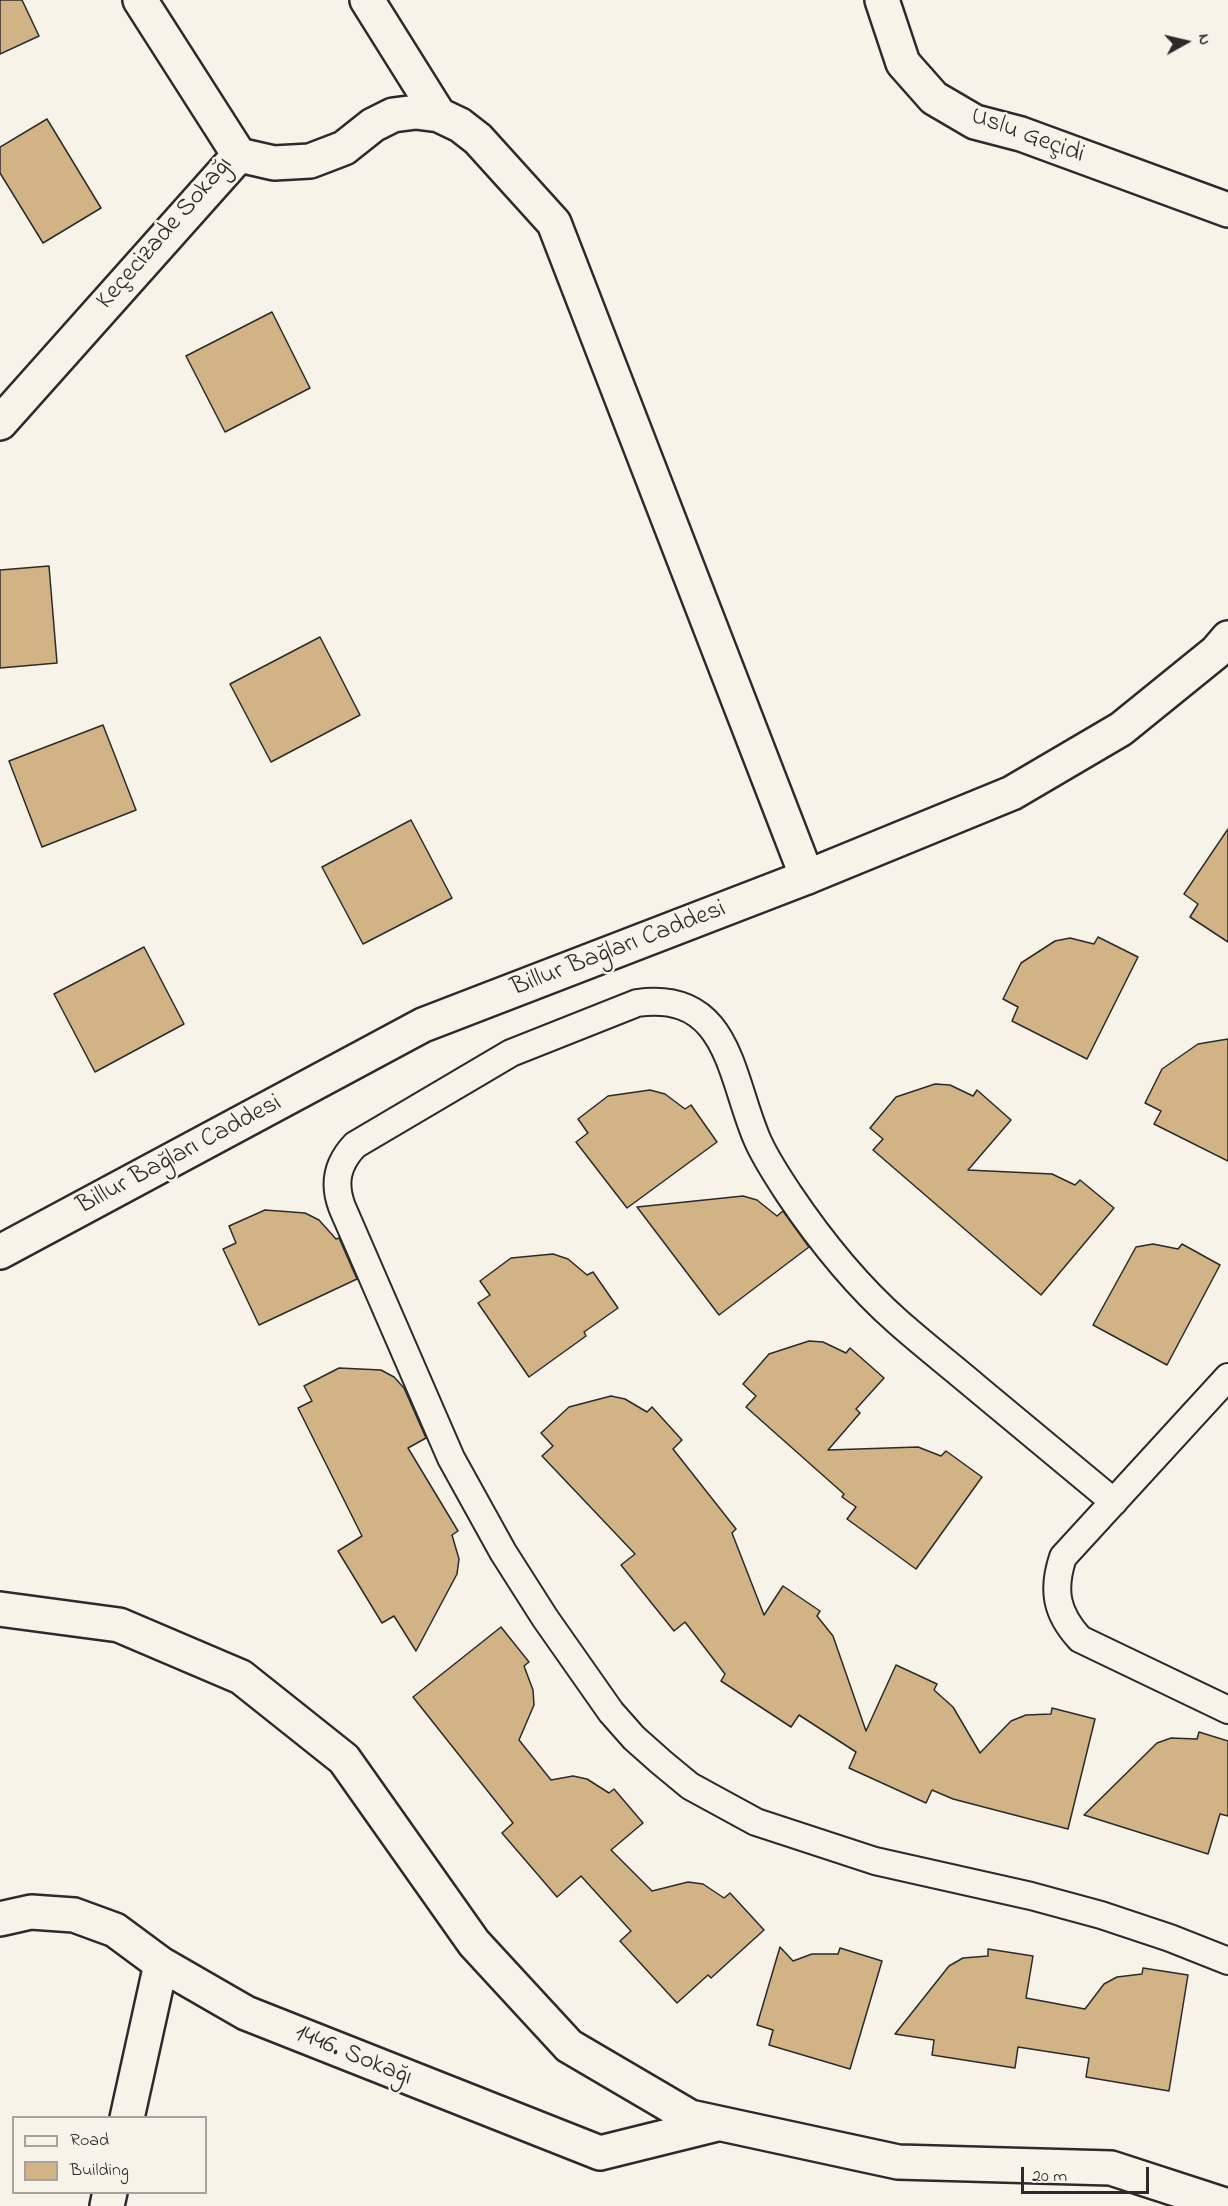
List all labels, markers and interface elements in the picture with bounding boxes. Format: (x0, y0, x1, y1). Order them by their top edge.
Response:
north arrow (1156, 12, 1216, 72)
text: N (1191, 32, 1216, 47)
street label: Uslu Geçidi (966, 102, 1088, 172)
street label: Keçecizade Sokağı (91, 151, 241, 317)
street label: Billur Bağları Caddesi (507, 895, 731, 1005)
street label: Billur Bağları Caddesi (72, 1089, 288, 1223)
street label: 1446. Sokağı (290, 2019, 416, 2095)
legend (12, 2116, 207, 2194)
text: Road (70, 2128, 109, 2154)
scale bar (1024, 2155, 1152, 2193)
text: Building (70, 2158, 129, 2184)
text: 20 m (1032, 2164, 1067, 2190)

